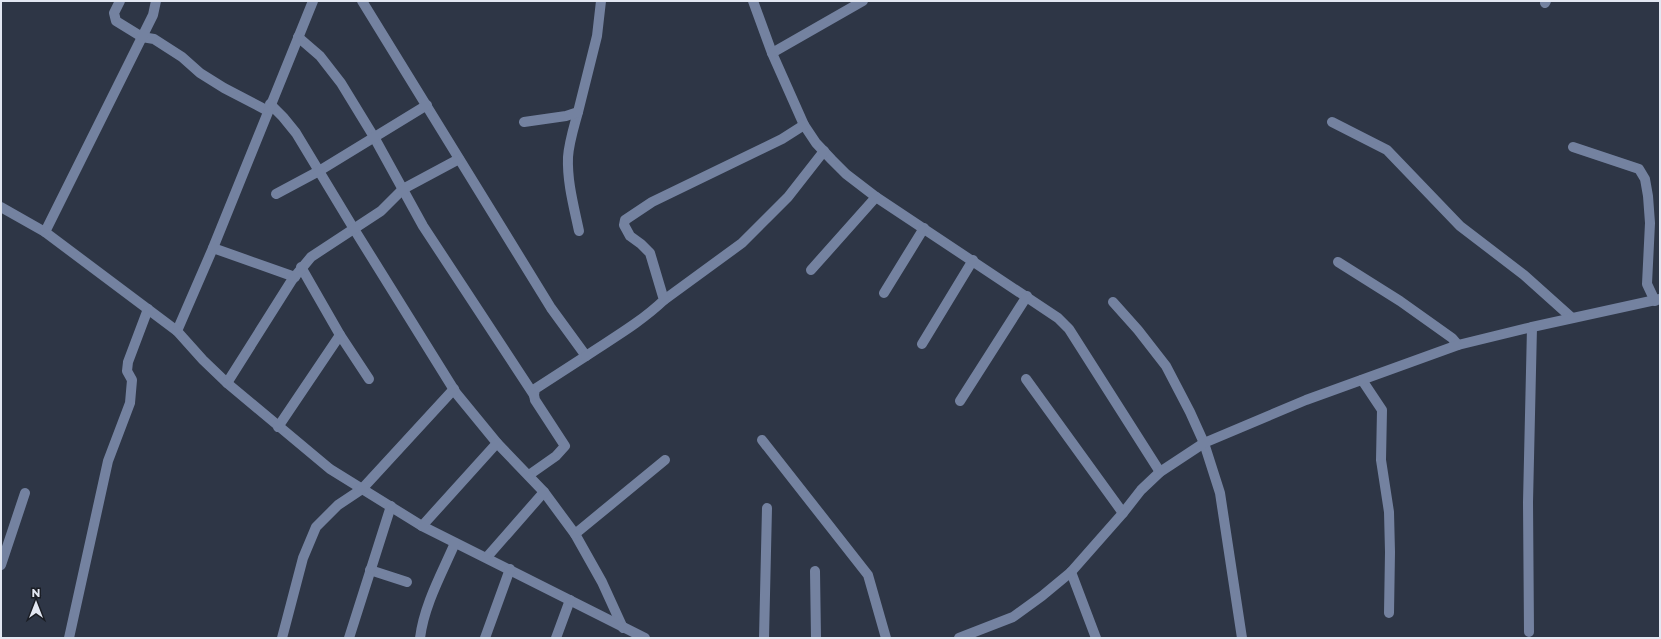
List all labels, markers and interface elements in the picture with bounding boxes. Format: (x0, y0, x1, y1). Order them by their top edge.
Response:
north arrow (16, 583, 56, 623)
text: N (32, 586, 40, 600)

